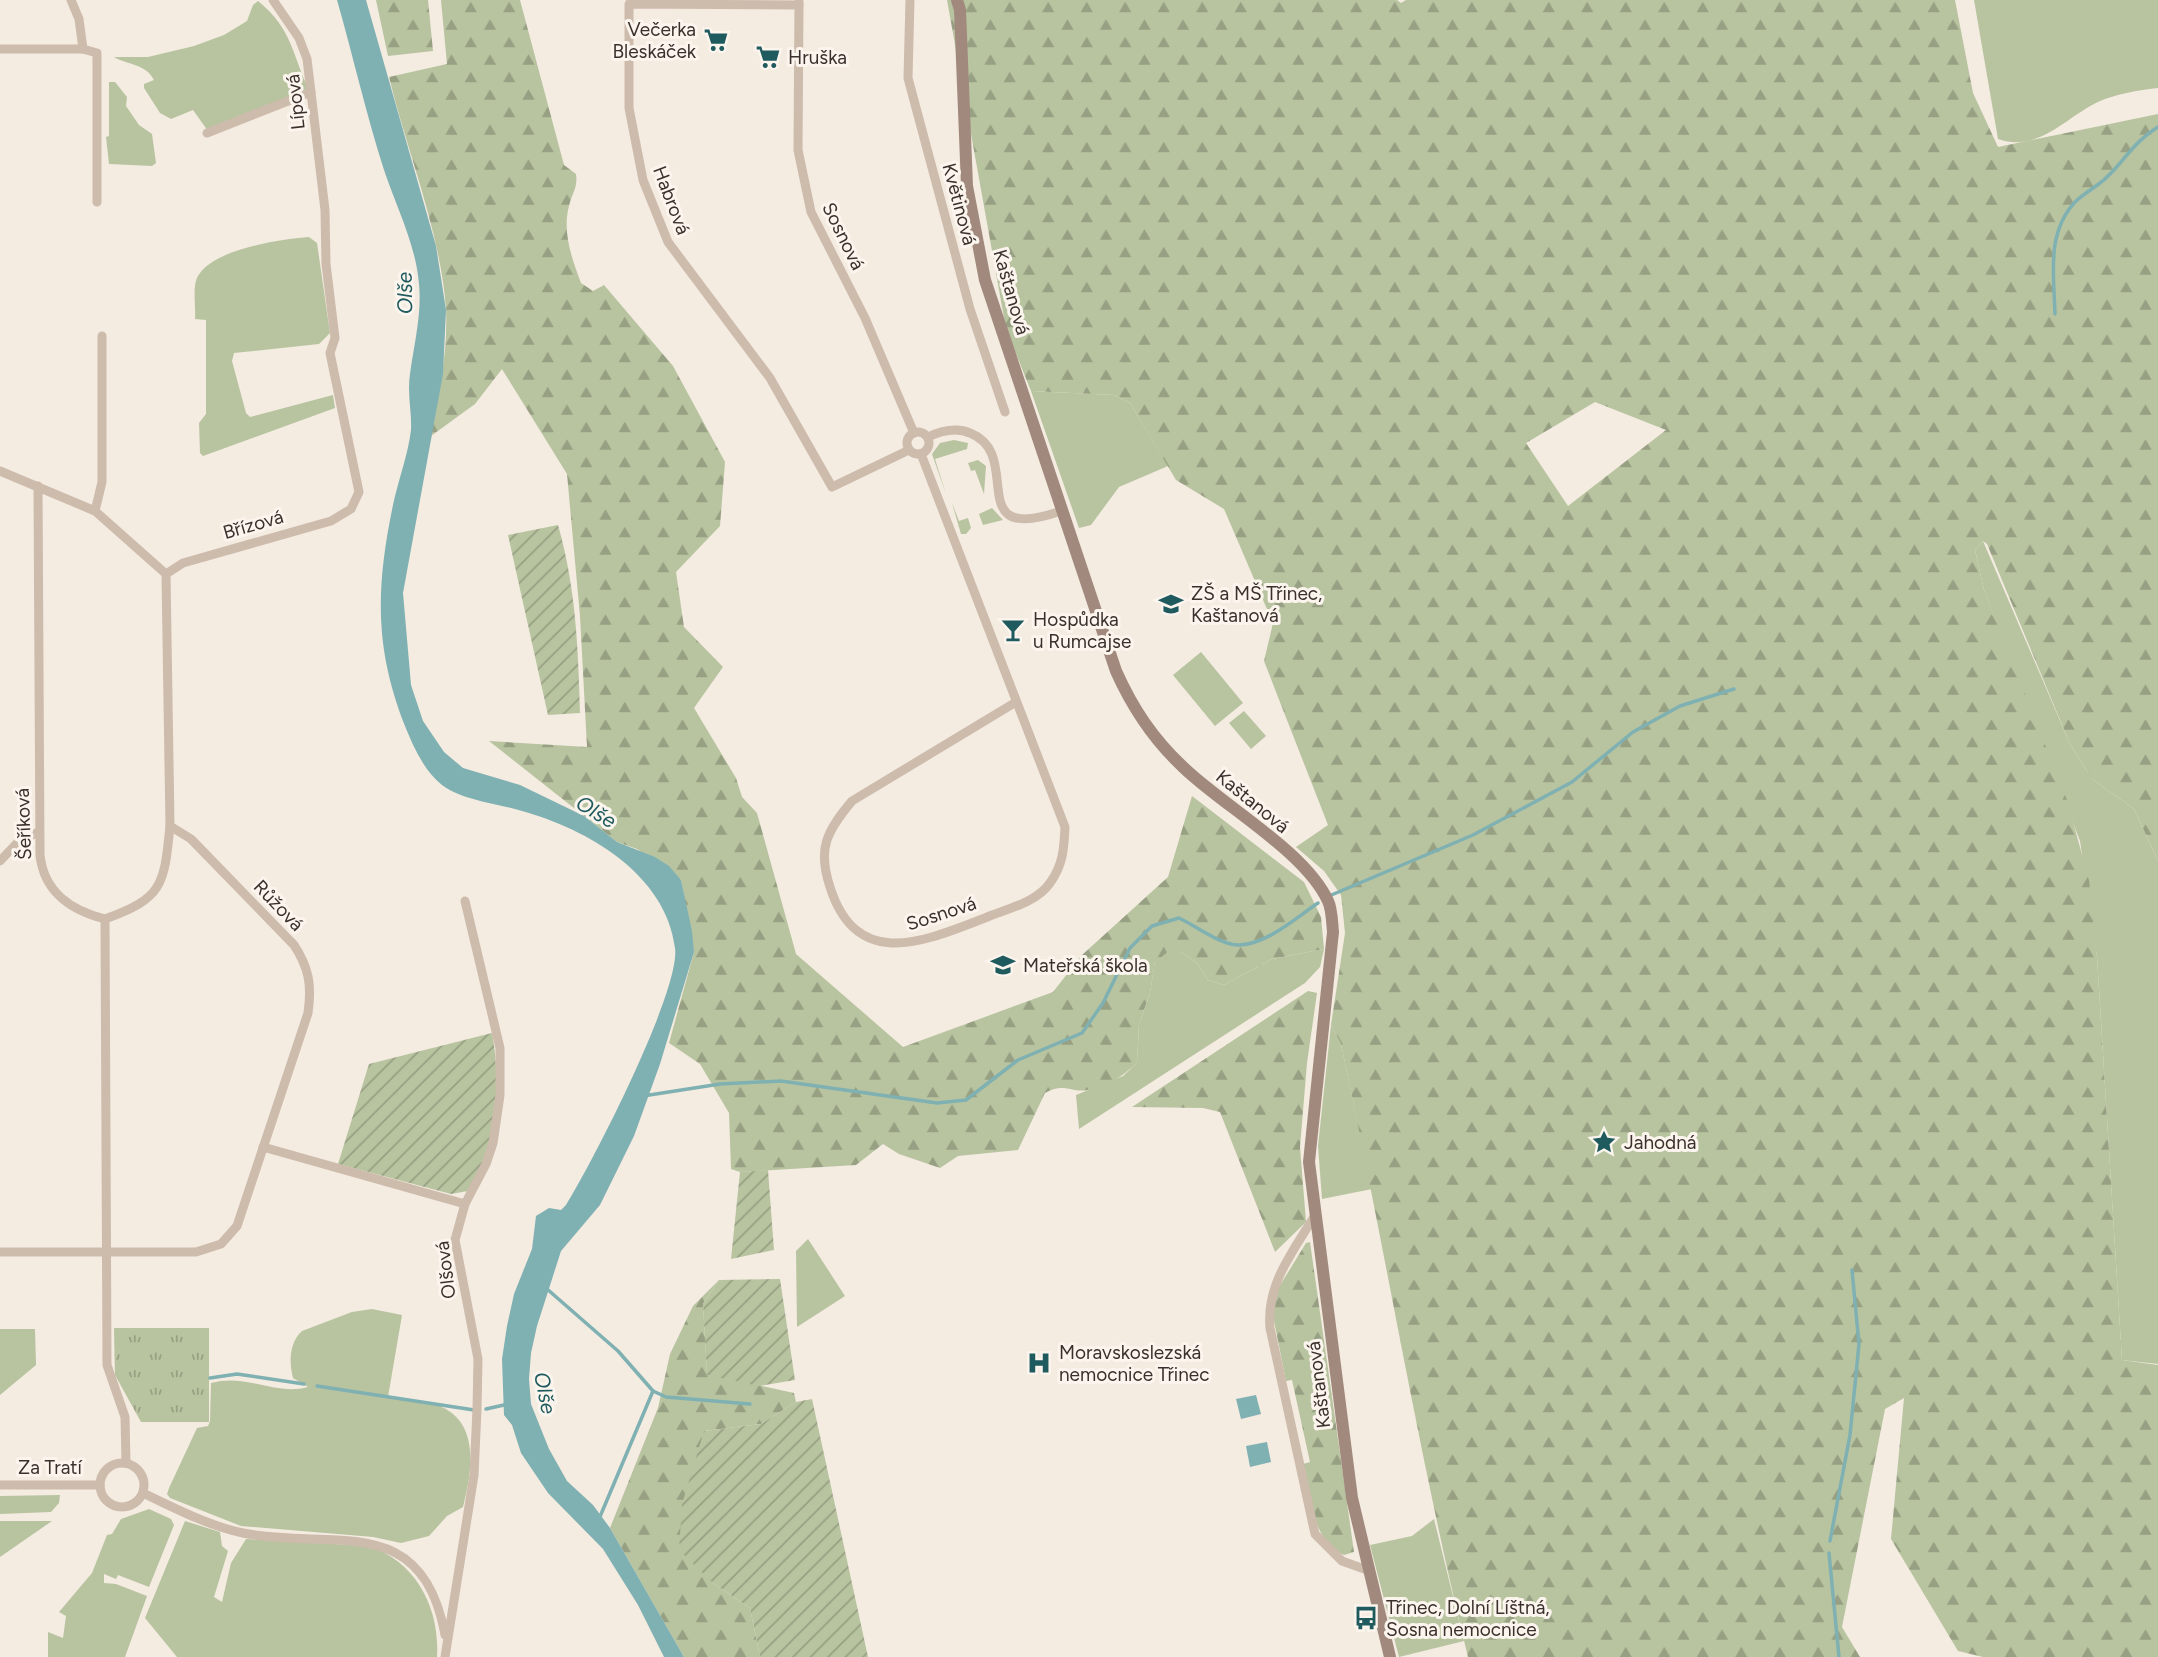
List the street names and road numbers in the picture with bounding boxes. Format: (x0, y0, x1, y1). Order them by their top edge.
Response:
street label: Lípová (281, 73, 310, 131)
street label: Květinová (938, 161, 981, 248)
street label: Habrová (648, 163, 695, 238)
street label: Sosnová (817, 199, 870, 274)
street label: Kaštanová (988, 247, 1035, 337)
street label: Břízová (220, 505, 286, 544)
street label: Kaštanová (1211, 765, 1294, 838)
street label: Šeříková (11, 788, 36, 860)
street label: Růžová (249, 875, 308, 936)
street label: Sosnová (903, 891, 979, 936)
street label: Olšová (431, 1240, 460, 1300)
street label: Kaštanová (1302, 1340, 1335, 1430)
street label: Za Tratí (18, 1456, 84, 1479)

